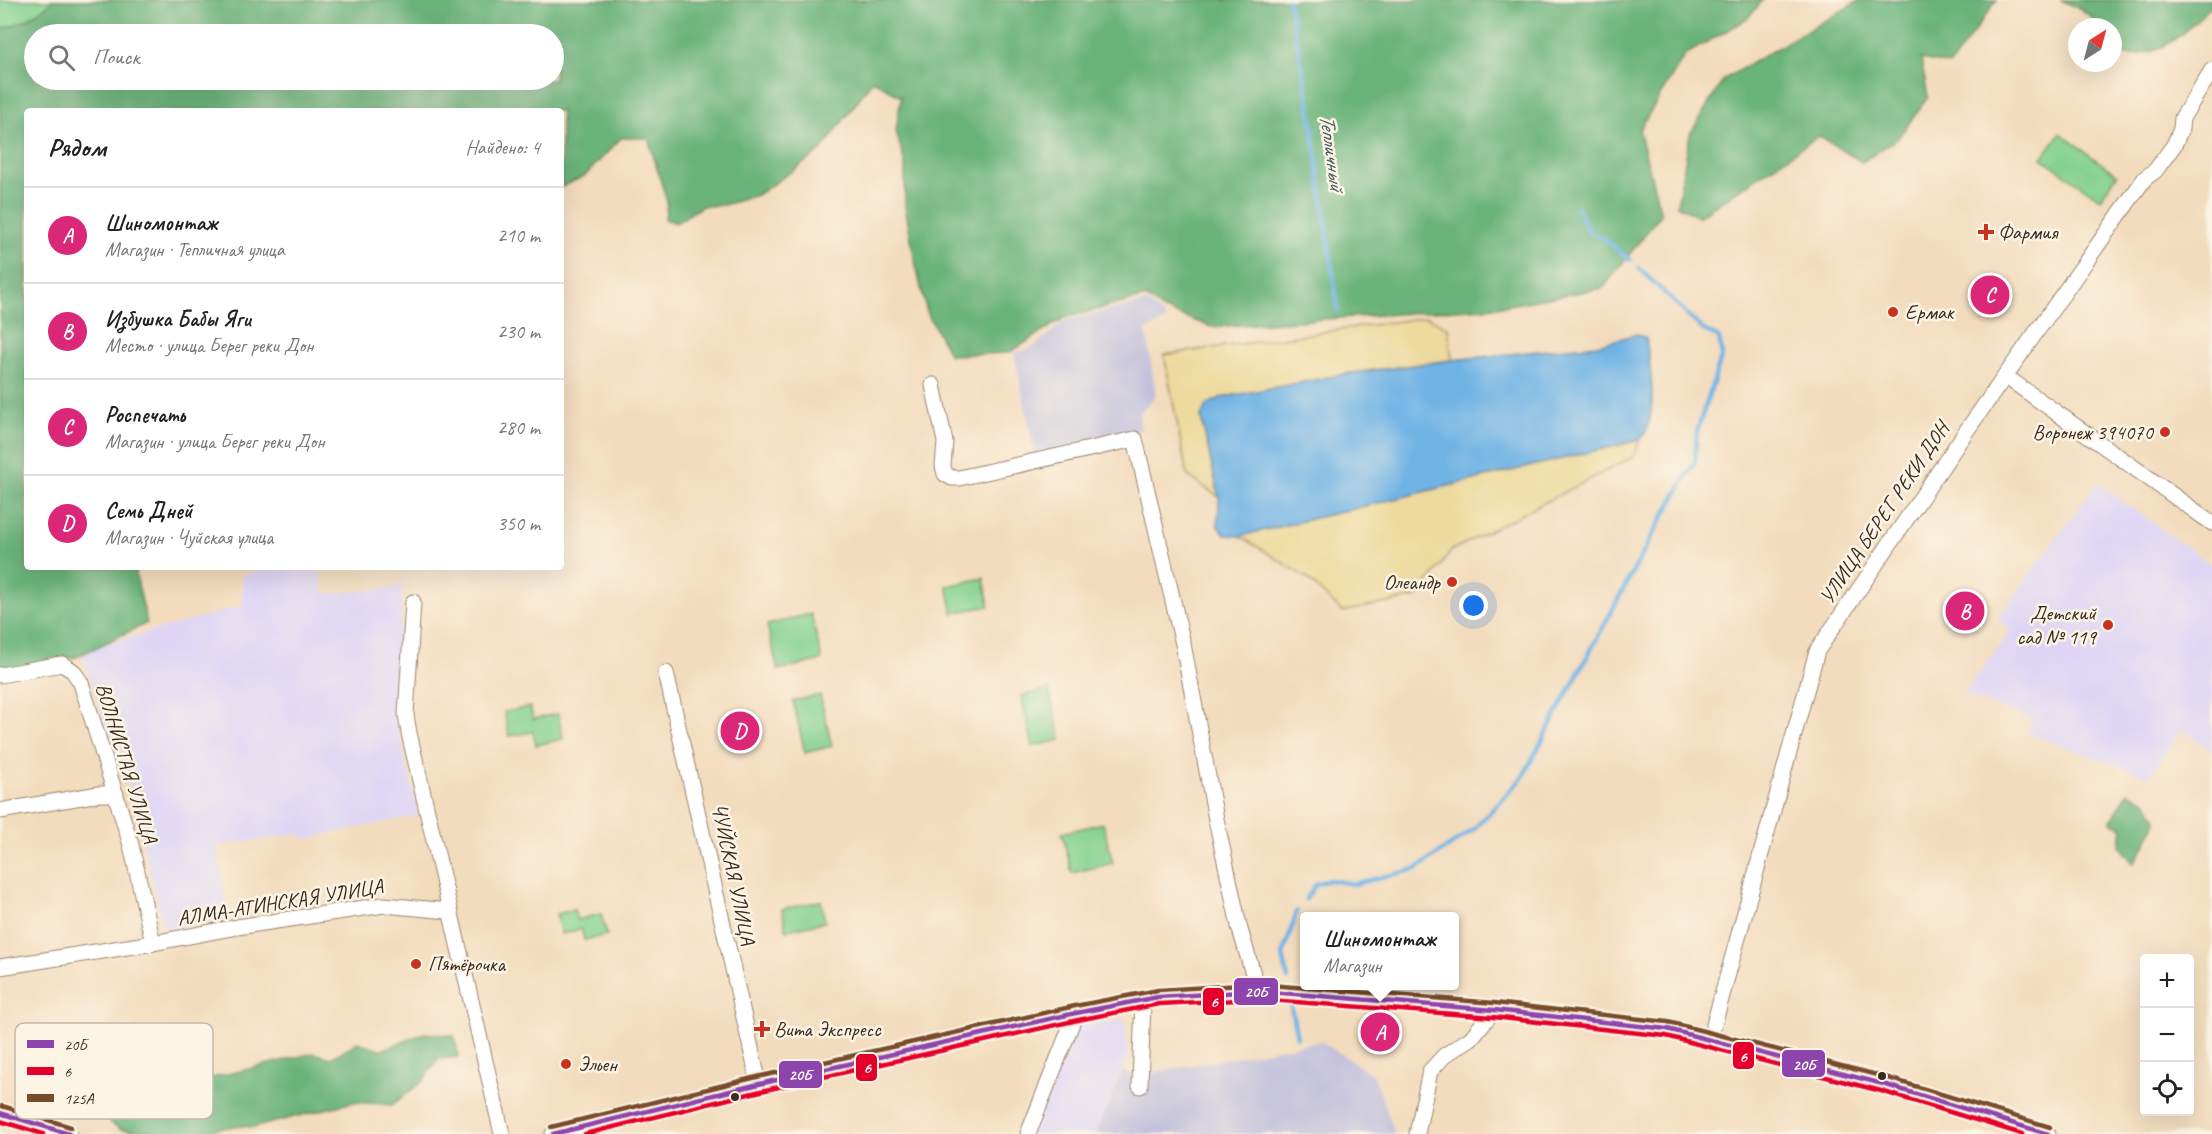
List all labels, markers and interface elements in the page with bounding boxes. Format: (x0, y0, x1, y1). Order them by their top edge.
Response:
north arrow (2068, 18, 2122, 72)
search box (24, 24, 564, 90)
icon: search (45, 41, 78, 74)
text: Поиск (93, 43, 139, 71)
water label: Тепличный (1313, 112, 1352, 197)
text: Рядом (48, 131, 106, 164)
text: Найдено: 4 (465, 135, 540, 160)
text: Шиномонтаж (105, 209, 218, 237)
place label: Фармия (1998, 219, 2059, 245)
text: A (62, 223, 73, 248)
text: 210 m (497, 223, 540, 248)
marker: Фармия (1979, 225, 1993, 239)
text: Магазин · Тепличная улица (105, 237, 284, 262)
pin: C (1970, 272, 2010, 318)
place label: Ермак (1905, 299, 1955, 325)
text: Избушка Бабы Яги (105, 305, 251, 333)
marker: Ермак (1886, 305, 1900, 319)
text: B (62, 319, 73, 344)
text: 230 m (497, 319, 540, 344)
text: Место · улица Берег реки Дон (105, 333, 314, 358)
text: Роспечать (105, 401, 185, 429)
text: C (63, 415, 72, 440)
text: 280 m (497, 415, 540, 440)
street label: УЛИЦА БЕРЕГ РЕКИ ДОН (1814, 415, 1956, 609)
place label: Воронеж 394070 (2033, 419, 2155, 445)
marker: Воронеж 394070 (2158, 425, 2172, 439)
text: Магазин · улица Берег реки Дон (105, 429, 325, 454)
text: Семь Дней (105, 497, 192, 525)
text: D (62, 511, 73, 536)
text: 350 m (497, 511, 540, 536)
text: Магазин · Чуйская улица (105, 525, 273, 550)
place label: Олеандр (1384, 569, 1441, 595)
marker: Олеандр (1445, 575, 1459, 589)
pin: B (1946, 588, 1984, 634)
your location (1459, 591, 1488, 620)
place label: Детский сад № 119 (2017, 600, 2098, 650)
marker: Детский сад № 119 (2101, 618, 2115, 632)
street label: ВОЛНИСТАЯ УЛИЦА (90, 680, 164, 847)
pin: D (720, 708, 760, 754)
street label: ЧУЙСКАЯ УЛИЦА (706, 801, 762, 947)
street label: АЛМА-АТИНСКАЯ УЛИЦА (175, 873, 386, 931)
popup (1300, 912, 1459, 990)
text: Шиномонтаж (1323, 925, 1436, 953)
place label: Пятёрочка (428, 951, 507, 977)
text: Магазин (1323, 953, 1382, 978)
map controls (2140, 954, 2194, 1116)
button: + (2140, 954, 2194, 1008)
marker: Пятёрочка (409, 957, 423, 971)
line badge: 20Б (1233, 977, 1279, 1006)
text: 20Б (1245, 982, 1270, 1002)
line badge: 6 (1202, 987, 1225, 1016)
text: 6 (1210, 992, 1219, 1012)
button: − (2140, 1008, 2194, 1062)
pin: A (1360, 1010, 1400, 1054)
place label: Вита Экспресс (774, 1016, 882, 1042)
marker: Вита Экспресс (755, 1022, 769, 1036)
legend (15, 1023, 213, 1119)
text: 20Б (64, 1035, 89, 1055)
line badge: 6 (1732, 1041, 1755, 1070)
text: 6 (1739, 1047, 1748, 1067)
line badge: 20Б (1781, 1049, 1826, 1078)
place label: Эльен (578, 1051, 618, 1077)
line badge: 6 (855, 1053, 878, 1082)
text: 20Б (1793, 1055, 1818, 1075)
marker: Эльен (559, 1057, 573, 1071)
text: 6 (863, 1058, 872, 1078)
line badge: 20Б (778, 1060, 823, 1089)
text: 6 (64, 1062, 72, 1082)
button: locate (2140, 1062, 2194, 1116)
text: 20Б (789, 1065, 814, 1085)
unlabelled marker (1876, 1070, 1888, 1082)
text: 125А (64, 1089, 95, 1109)
unlabelled marker (729, 1091, 741, 1103)

